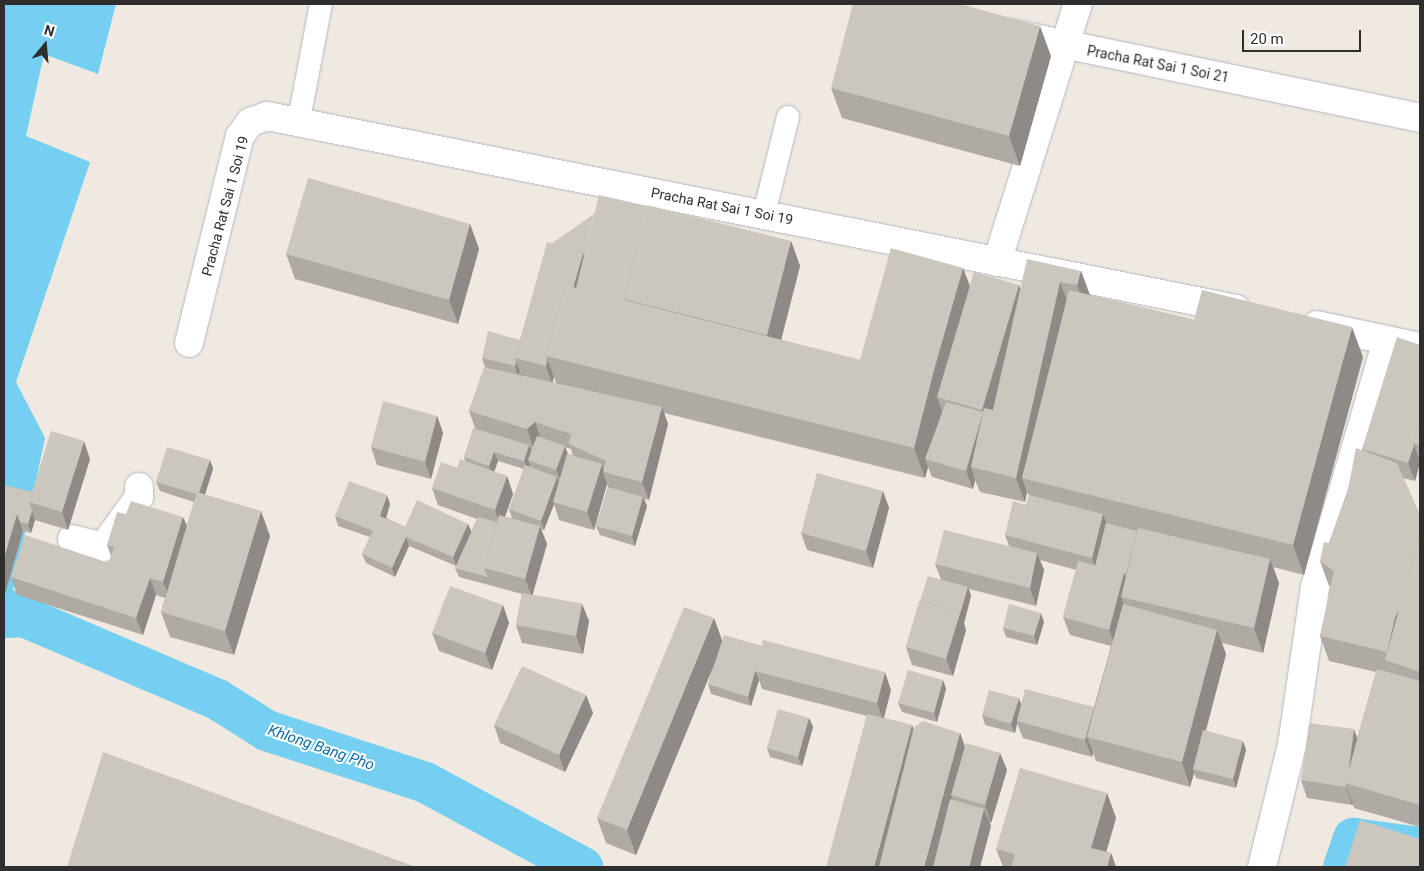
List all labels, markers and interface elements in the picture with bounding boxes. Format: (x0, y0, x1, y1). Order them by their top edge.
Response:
north arrow (20, 20, 70, 70)
scale bar (1244, 20, 1363, 52)
text: N (42, 22, 56, 40)
text: 20 m (1250, 30, 1284, 48)
street label: Pracha Rat Sai 1 Soi 21 (1086, 42, 1230, 86)
street label: Pracha Rat Sai 1 Soi 19 (198, 134, 252, 278)
street label: Pracha Rat Sai 1 Soi 19 (650, 184, 794, 228)
water label: Khlong Bang Pho (265, 721, 377, 775)

